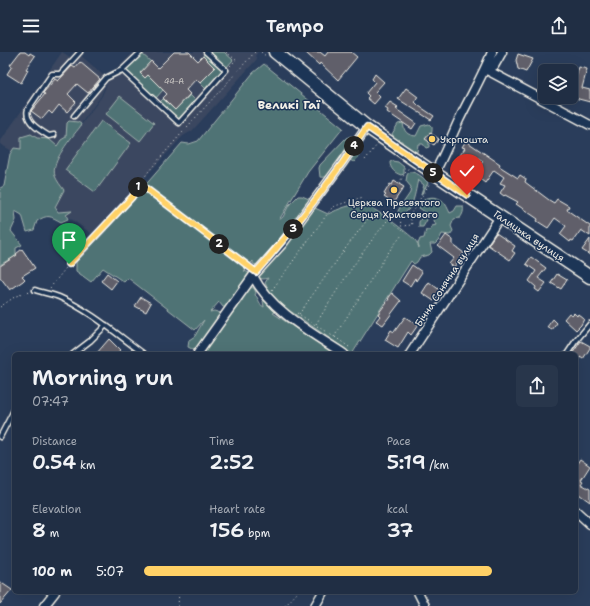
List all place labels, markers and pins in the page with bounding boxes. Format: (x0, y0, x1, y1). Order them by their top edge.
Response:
place label: Укрпошта (440, 133, 489, 146)
marker: Укрпошта (427, 134, 437, 144)
pin: 4 (344, 136, 364, 156)
pin (450, 154, 484, 195)
pin: 5 (423, 163, 443, 183)
pin: 1 (128, 177, 148, 197)
marker: Церква Пресвятого Серця Христового (389, 185, 399, 195)
place label: Церква Пресвятого Серця Христового (348, 196, 440, 221)
pin: 3 (283, 219, 303, 239)
pin (52, 223, 86, 264)
pin: 2 (209, 234, 229, 254)

